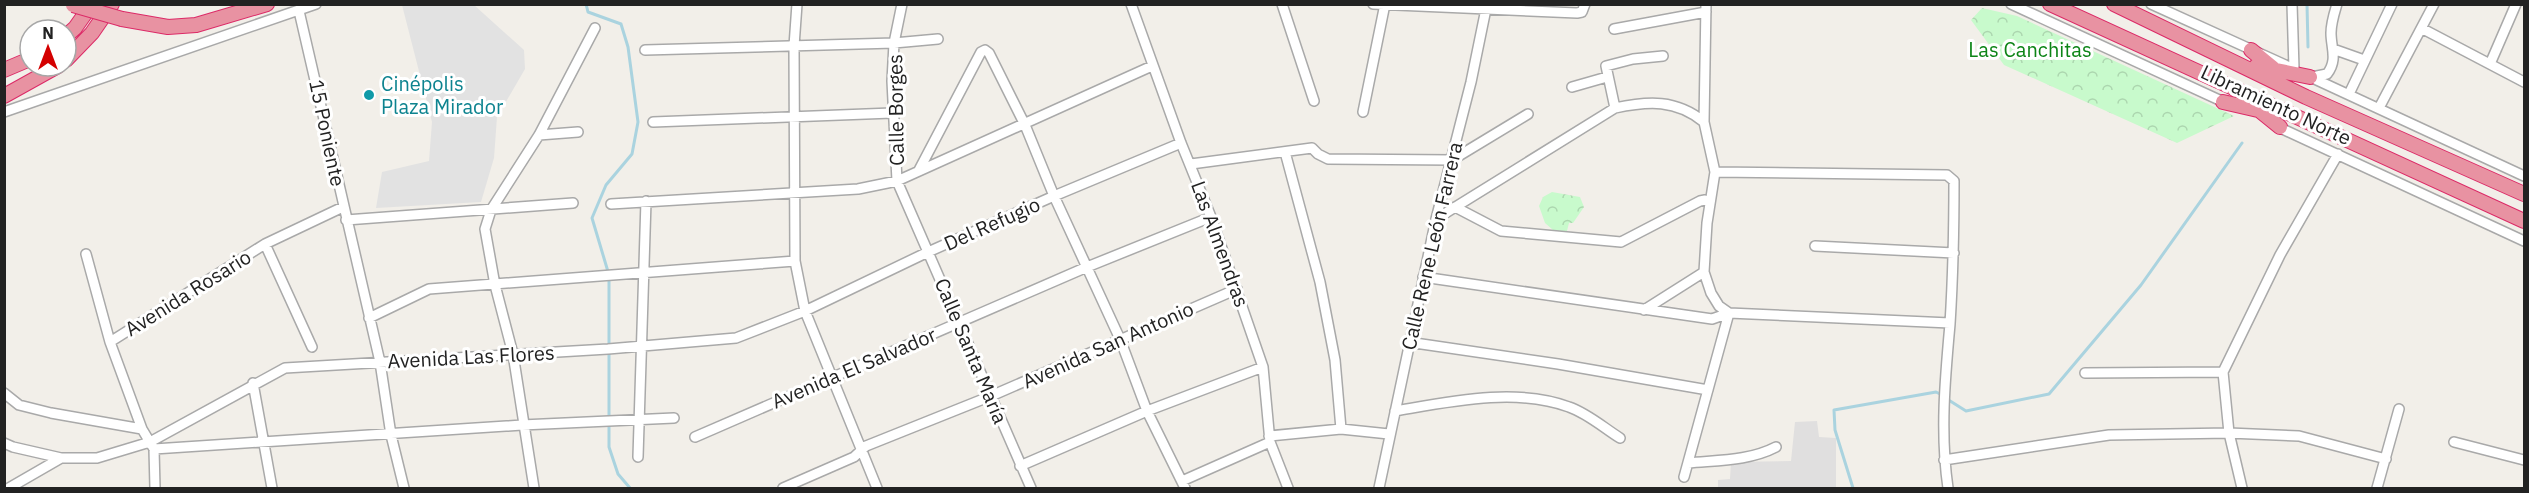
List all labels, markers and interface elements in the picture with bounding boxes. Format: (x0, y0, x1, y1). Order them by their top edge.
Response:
north arrow (18, 18, 78, 78)
text: N (42, 23, 54, 43)
park label: Las Canchitas (1968, 36, 2092, 63)
street label: Calle Borges (881, 54, 910, 166)
street label: Libramiento Norte (2197, 58, 2356, 151)
place label: Cinépolis Plaza Mirador (381, 70, 503, 120)
street label: 15 Poniente (303, 77, 352, 189)
marker: Cinépolis Plaza Mirador (362, 88, 376, 102)
street label: Calle Rene León Farrera (1394, 139, 1469, 353)
street label: Las Almendras (1185, 177, 1256, 311)
street label: Del Refugio (939, 190, 1044, 257)
street label: Avenida Rosario (119, 243, 256, 342)
street label: Calle Santa María (929, 274, 1014, 428)
street label: Avenida San Antonio (1018, 295, 1198, 394)
street label: Avenida El Salvador (767, 321, 940, 414)
street label: Avenida Las Flores (387, 339, 555, 374)

